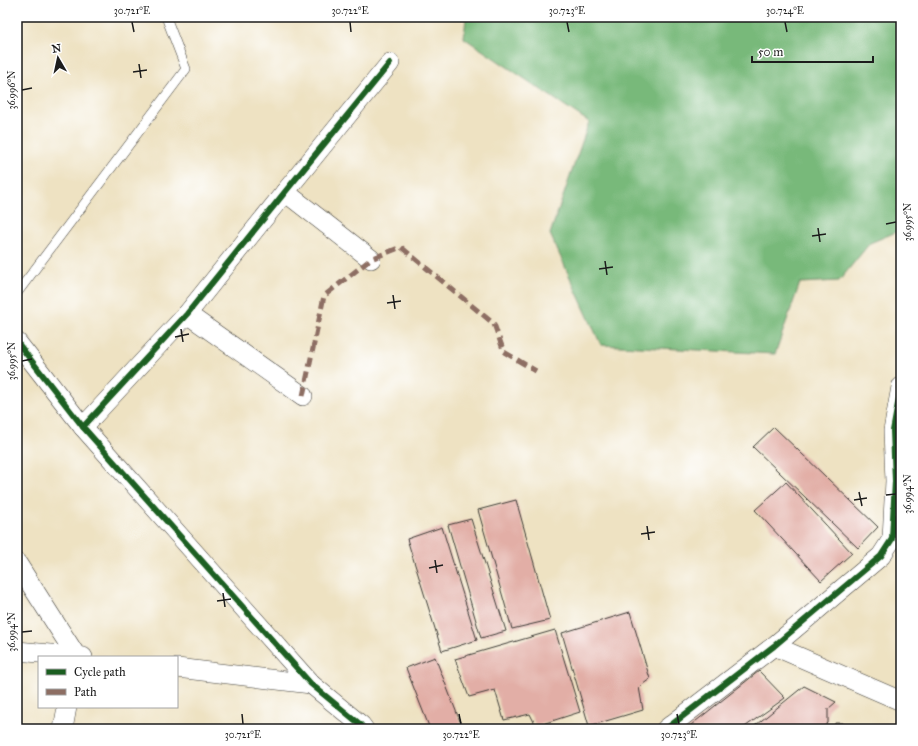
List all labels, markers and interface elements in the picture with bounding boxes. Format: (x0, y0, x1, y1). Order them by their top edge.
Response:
text: 30.721°E (114, 5, 150, 17)
text: 30.722°E (331, 5, 369, 17)
text: 30.723°E (549, 5, 585, 17)
text: 30.724°E (766, 5, 804, 17)
north arrow (38, 38, 78, 78)
scale bar (752, 38, 873, 64)
text: N (51, 41, 63, 56)
text: 50 m (758, 45, 783, 59)
text: 36.996°N (6, 70, 18, 110)
text: 36.995°N (902, 202, 914, 241)
text: 36.995°N (6, 341, 18, 380)
text: 36.994°N (902, 474, 914, 514)
text: 36.994°N (6, 612, 18, 652)
legend (38, 656, 178, 708)
text: Cycle path (74, 665, 126, 679)
text: Path (74, 685, 97, 699)
text: 30.721°E (225, 729, 261, 741)
text: 30.722°E (442, 729, 480, 741)
text: 30.723°E (661, 729, 697, 741)

